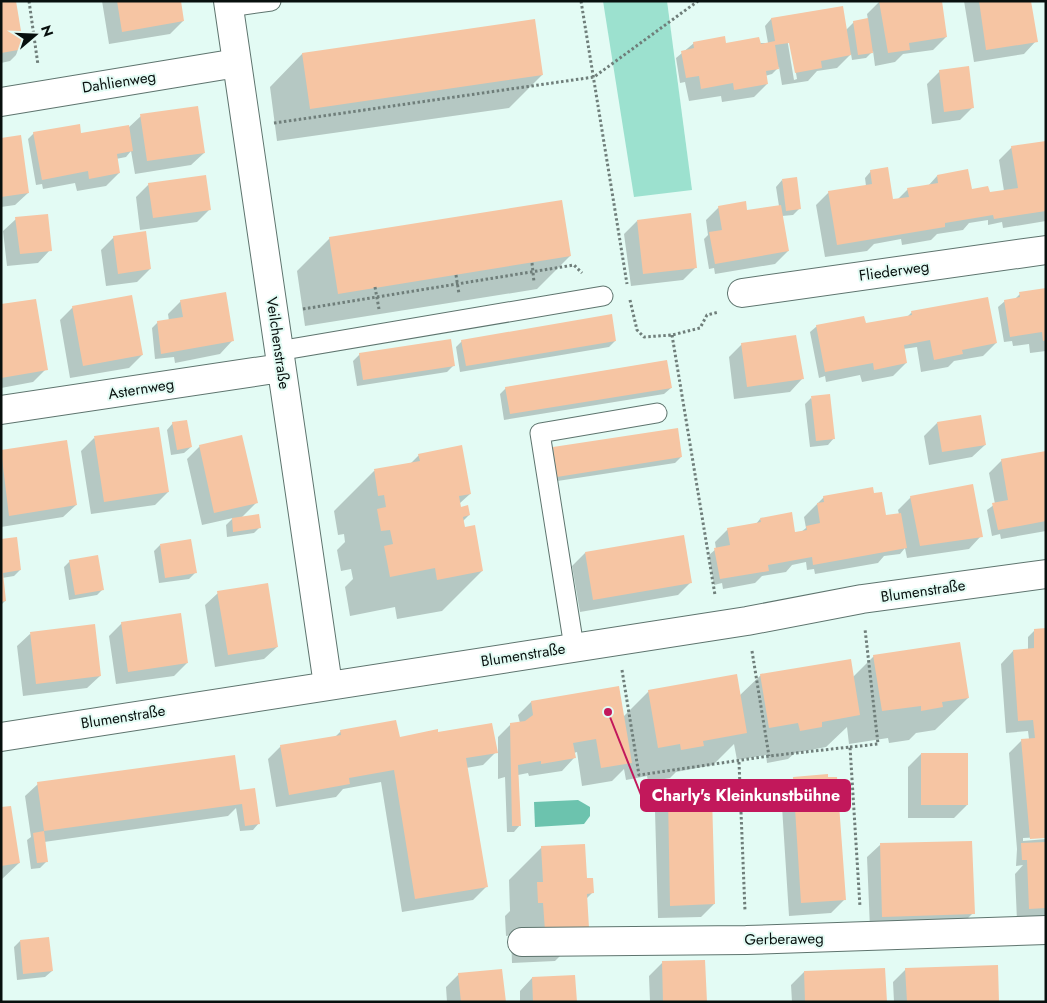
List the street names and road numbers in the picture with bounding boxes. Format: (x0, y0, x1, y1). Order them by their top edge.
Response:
street label: Dahlienweg (81, 65, 157, 99)
street label: Fliederweg (857, 255, 931, 287)
street label: Veilchenstraße (261, 296, 295, 391)
street label: Asternweg (106, 373, 176, 405)
street label: Blumenstraße (879, 574, 967, 608)
street label: Blumenstraße (479, 637, 567, 673)
street label: Blumenstraße (79, 699, 167, 735)
street label: Gerberaweg (744, 927, 824, 951)

